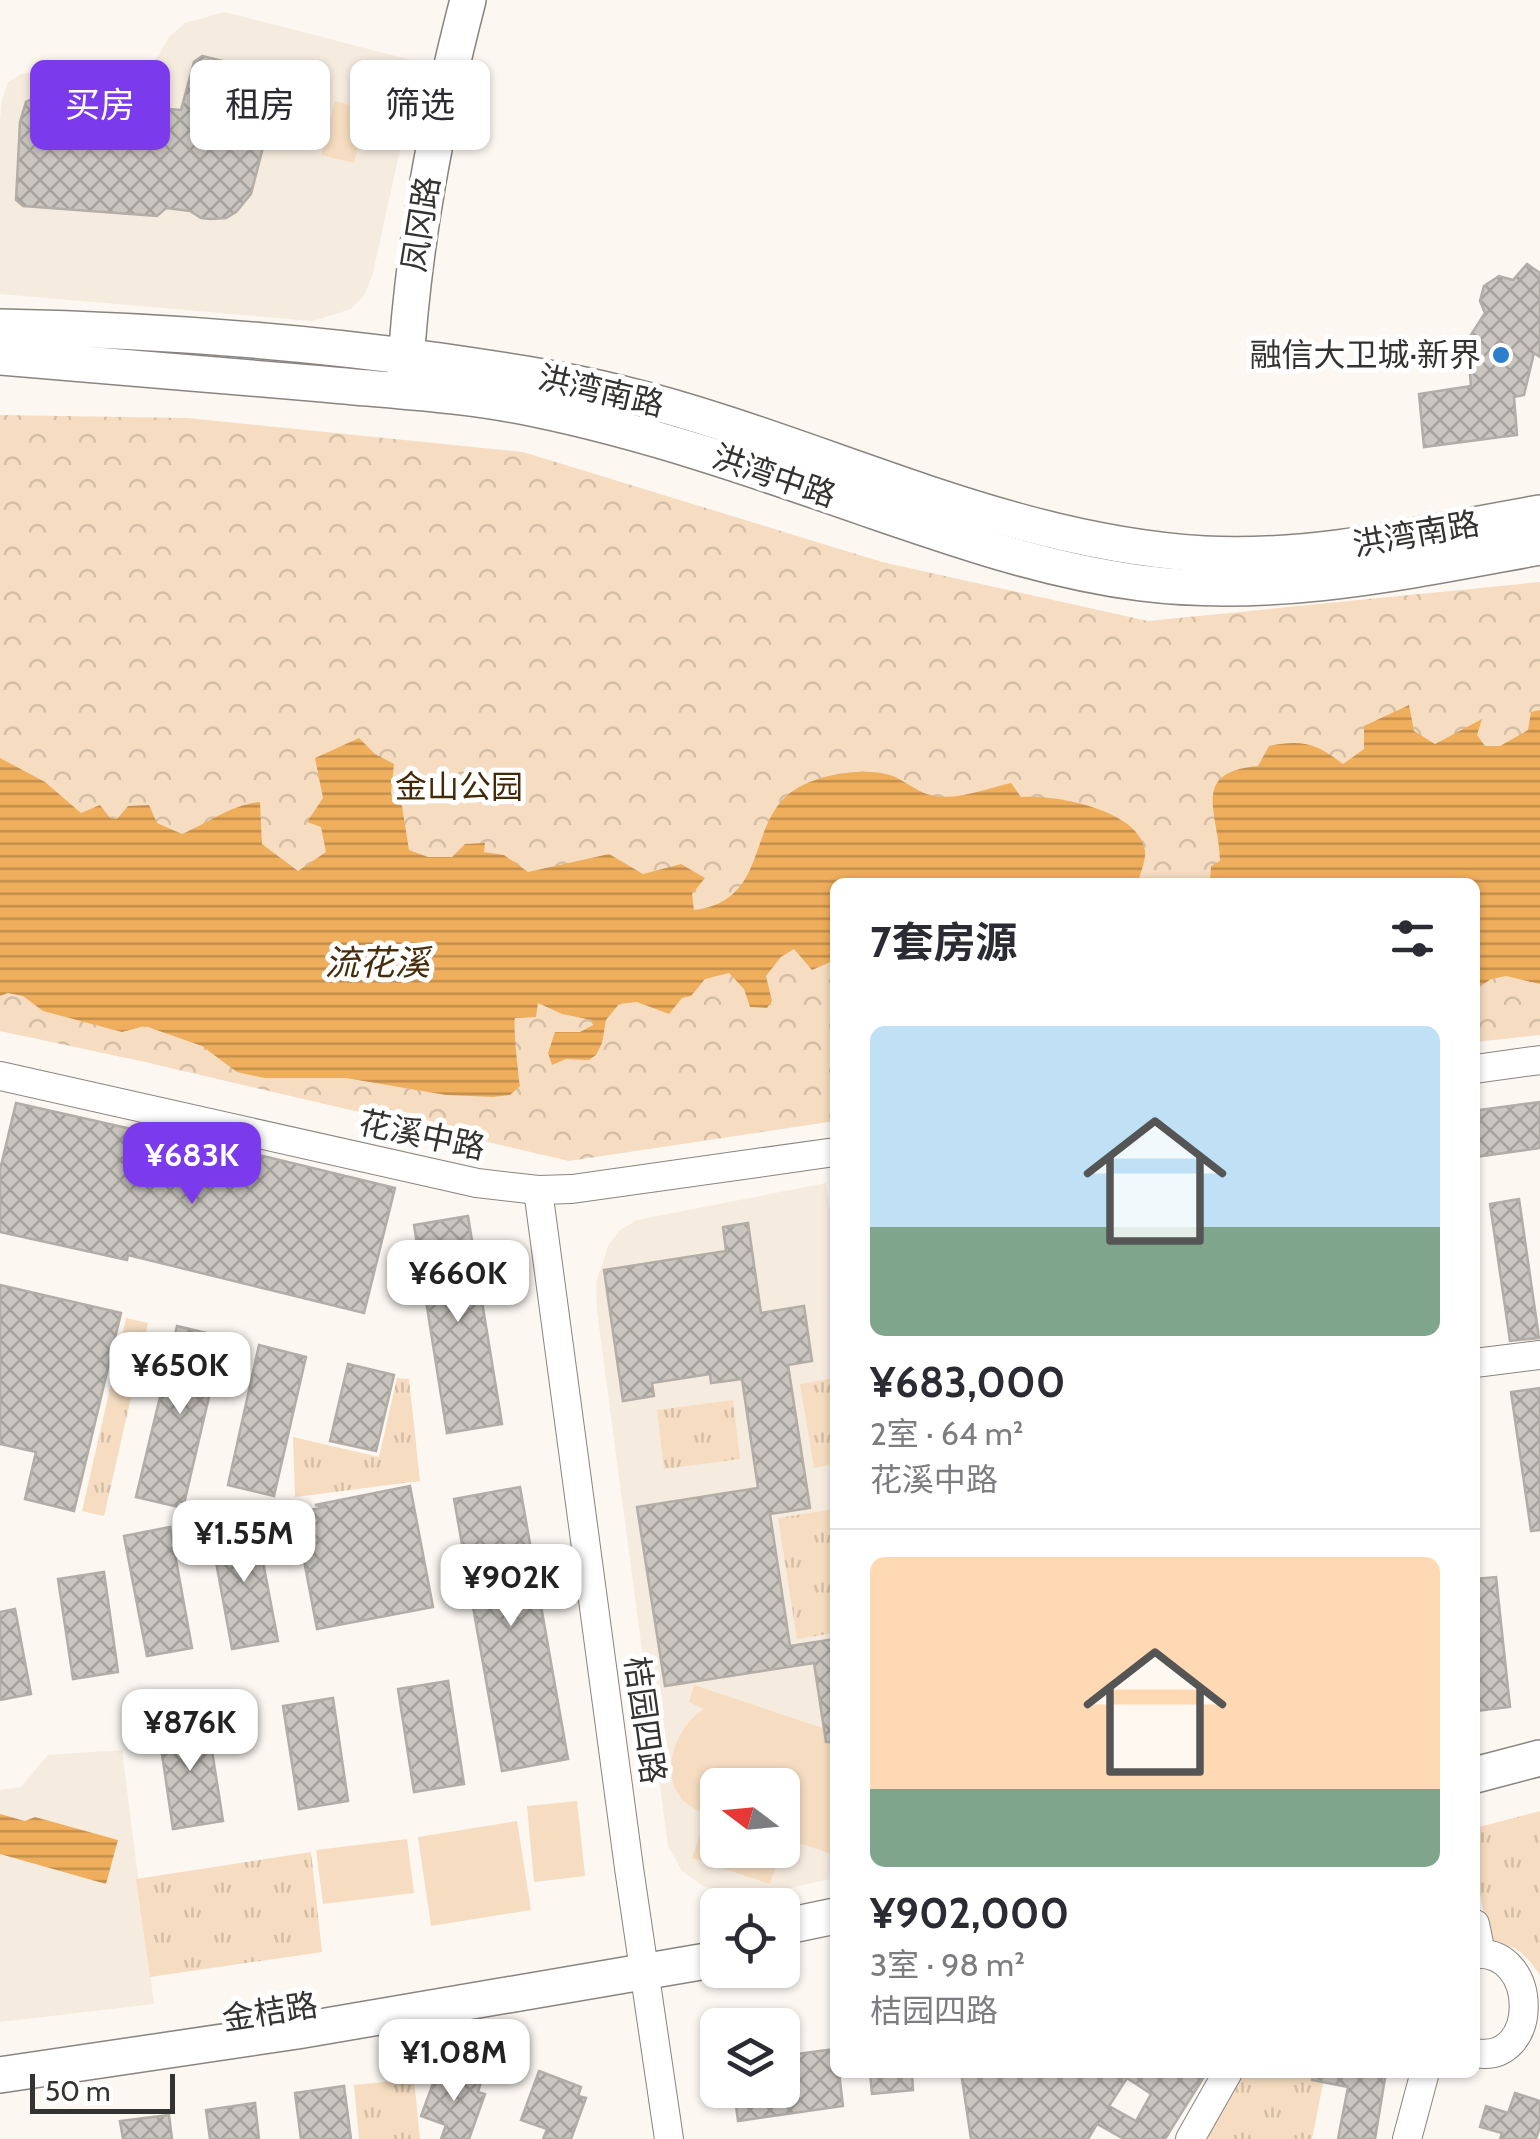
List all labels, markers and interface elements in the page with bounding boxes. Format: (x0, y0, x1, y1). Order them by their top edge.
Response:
chip: 买房 (30, 60, 170, 150)
chip: 租房 (190, 60, 330, 150)
chip: 筛选 (350, 60, 490, 150)
street label: 凤冈路 (394, 173, 447, 274)
place label: 融信大卫城·新界 (1249, 335, 1481, 374)
marker: 融信大卫城·新界 (1490, 344, 1512, 366)
street label: 洪湾南路 (534, 357, 668, 424)
street label: 洪湾中路 (707, 436, 841, 515)
street label: 洪湾南路 (1349, 503, 1482, 564)
park label: 金山公园 (395, 767, 523, 806)
icon: filters (1385, 911, 1440, 966)
text: 7套房源 (870, 916, 1017, 968)
water label: 流花溪 (324, 941, 433, 984)
icon: home (1065, 1091, 1245, 1271)
street label: 花溪中路 (355, 1102, 489, 1167)
pin: ¥683K (122, 1122, 262, 1207)
text: ¥683K (145, 1135, 239, 1174)
pin: ¥660K (388, 1240, 528, 1325)
text: ¥660K (409, 1253, 507, 1292)
pin: ¥650K (110, 1332, 250, 1417)
text: ¥650K (131, 1345, 229, 1384)
text: ¥683,000 (870, 1356, 1065, 1408)
text: 2室 · 64 m² (870, 1414, 1023, 1453)
text: 花溪中路 (870, 1460, 998, 1499)
pin: ¥1.55M (163, 1500, 325, 1585)
text: ¥1.55M (194, 1513, 294, 1552)
pin: ¥902K (441, 1544, 581, 1629)
text: ¥902K (463, 1557, 559, 1596)
icon: home (1065, 1622, 1245, 1802)
street label: 桔园四路 (617, 1654, 674, 1786)
pin: ¥876K (120, 1689, 260, 1774)
text: ¥876K (144, 1702, 236, 1741)
north arrow (700, 1768, 800, 1868)
map controls (700, 1768, 800, 2108)
text: ¥902,000 (870, 1887, 1069, 1939)
button: locate (700, 1888, 800, 1988)
text: 3室 · 98 m² (870, 1945, 1025, 1984)
street label: 金桔路 (219, 1985, 320, 2038)
text: 桔园四路 (870, 1991, 998, 2030)
button: layers (700, 2008, 800, 2108)
pin: ¥1.08M (373, 2019, 535, 2104)
text: ¥1.08M (401, 2032, 507, 2071)
scale bar (30, 2069, 175, 2114)
text: 50 m (45, 2074, 111, 2108)

